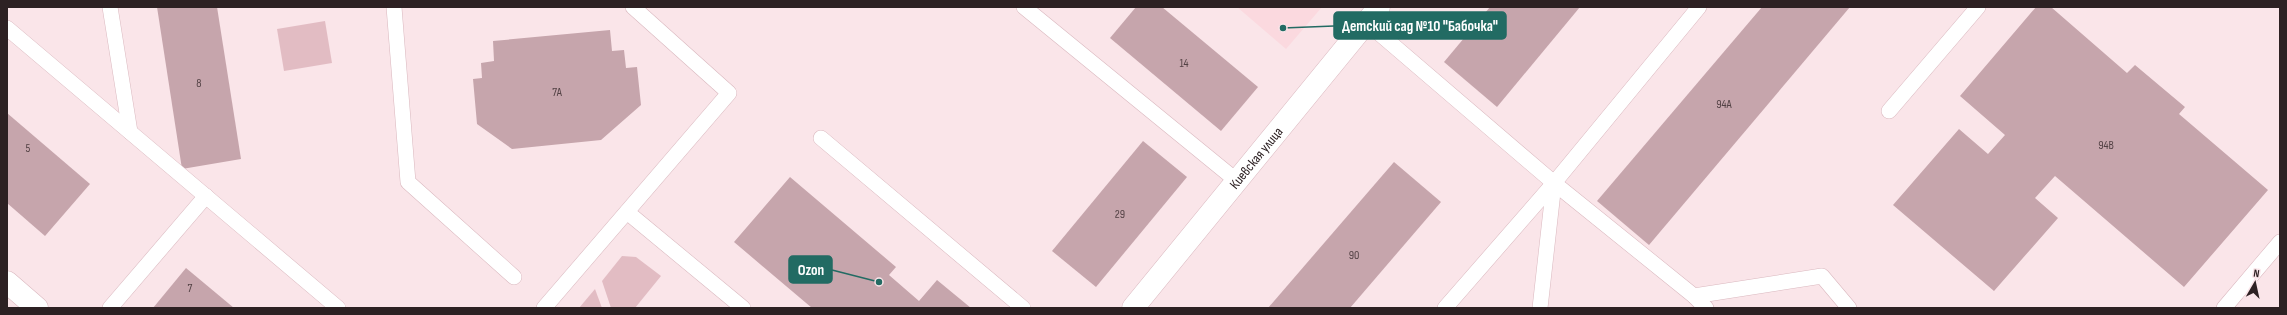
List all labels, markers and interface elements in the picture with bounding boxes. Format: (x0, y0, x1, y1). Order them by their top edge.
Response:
callout: Детский сад №10 "Бабочка" (1334, 12, 1506, 39)
text: Детский сад №10 "Бабочка" (1342, 17, 1498, 36)
house number: 14 (1179, 56, 1189, 71)
house number: 8 (196, 76, 202, 91)
house number: 7А (552, 85, 563, 100)
house number: 94А (1716, 97, 1733, 112)
street label: Киевская улица (1226, 124, 1286, 192)
house number: 94В (2098, 138, 2114, 153)
house number: 5 (26, 141, 31, 156)
house number: 29 (1115, 207, 1125, 222)
house number: 90 (1349, 248, 1359, 263)
callout: Ozon (789, 256, 832, 283)
text: Ozon (798, 261, 824, 280)
north arrow (2235, 263, 2275, 303)
text: N (2253, 267, 2261, 281)
house number: 7 (188, 281, 193, 296)

